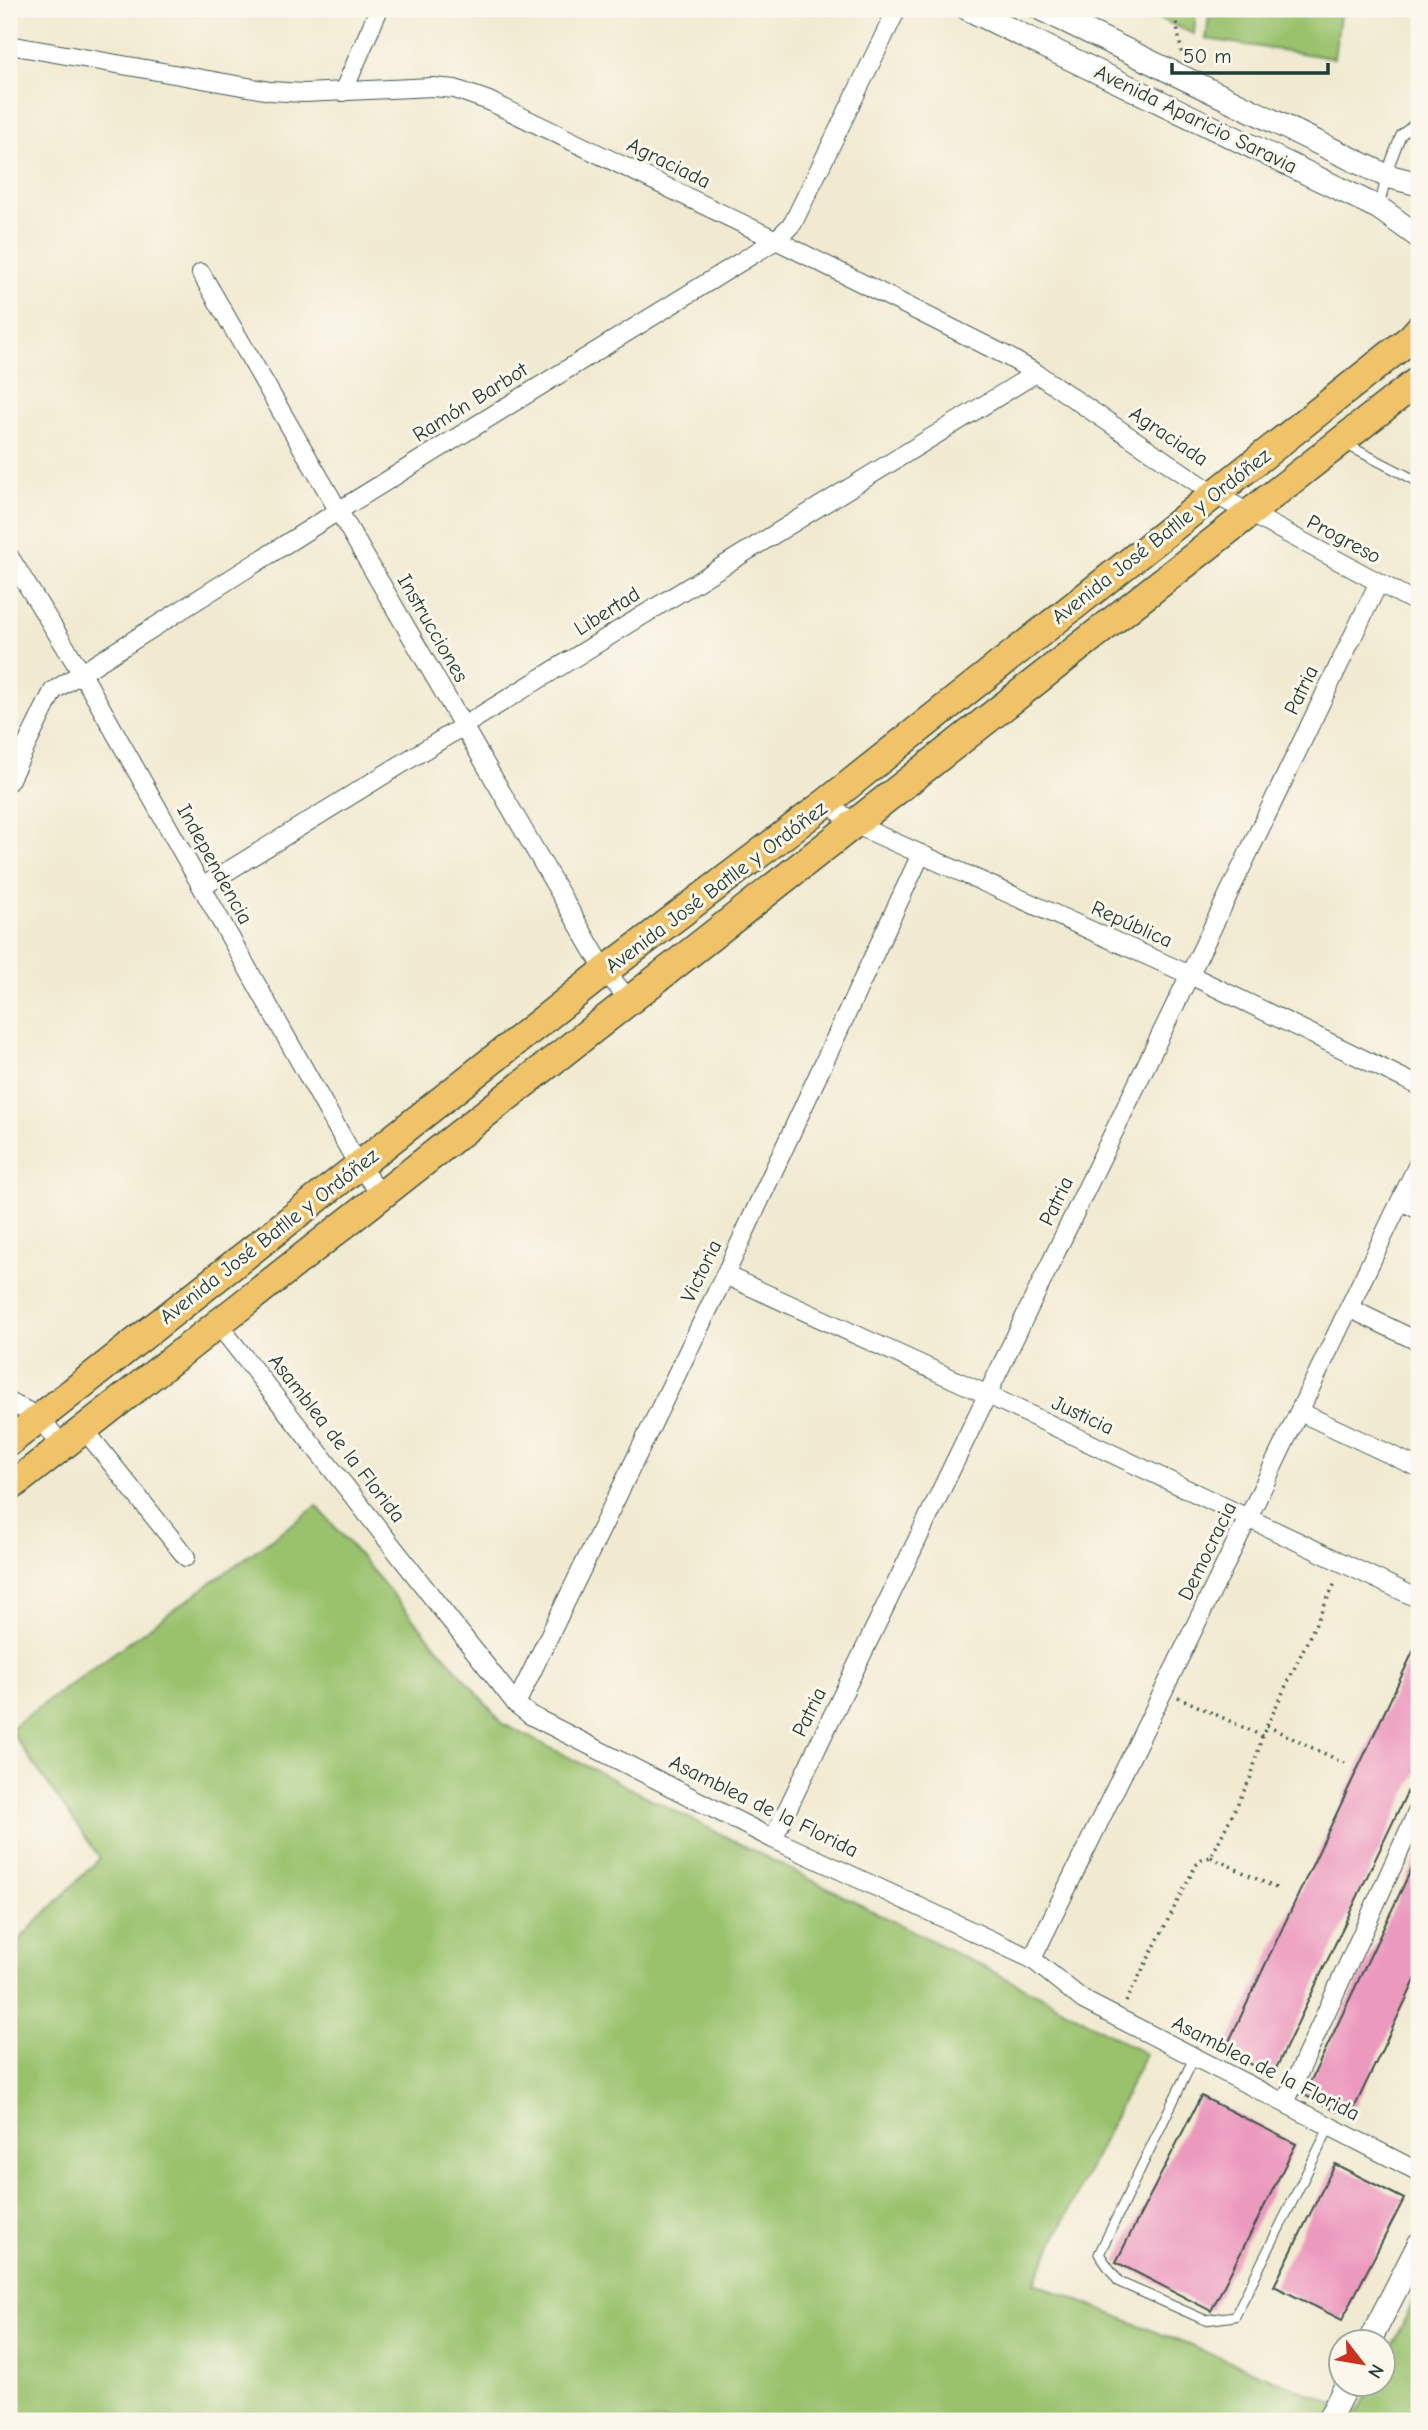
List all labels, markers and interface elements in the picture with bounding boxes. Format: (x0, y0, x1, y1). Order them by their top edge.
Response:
scale bar (1172, 32, 1328, 76)
text: 50 m (1183, 44, 1232, 68)
street label: Avenida Aparicio Saravia (1091, 59, 1301, 179)
street label: Agraciada (623, 133, 715, 193)
street label: Ramón Barbot (408, 357, 533, 447)
street label: Agraciada (1125, 401, 1213, 471)
street label: Avenida José Batlle y Ordóñez (1047, 443, 1275, 629)
street label: Progreso (1303, 510, 1385, 568)
street label: Instrucciones (392, 570, 474, 686)
street label: Libertad (570, 582, 644, 640)
street label: Patria (1279, 662, 1323, 718)
street label: Avenida José Batlle y Ordóñez (601, 796, 831, 978)
street label: Independencia (172, 800, 258, 928)
street label: República (1088, 896, 1176, 952)
street label: Avenida José Batlle y Ordóñez (155, 1143, 383, 1329)
street label: Patria (1034, 1173, 1078, 1229)
street label: Victoria (676, 1236, 726, 1306)
street label: Asamblea de la Florida (264, 1349, 410, 1527)
street label: Justicia (1048, 1390, 1118, 1440)
street label: Democracia (1173, 1498, 1241, 1604)
street label: Patria (787, 1684, 831, 1740)
street label: Asamblea de la Florida (666, 1750, 862, 1862)
street label: Asamblea de la Florida (1168, 2010, 1364, 2126)
north arrow (1326, 2328, 1396, 2398)
text: N (1363, 2360, 1388, 2382)

